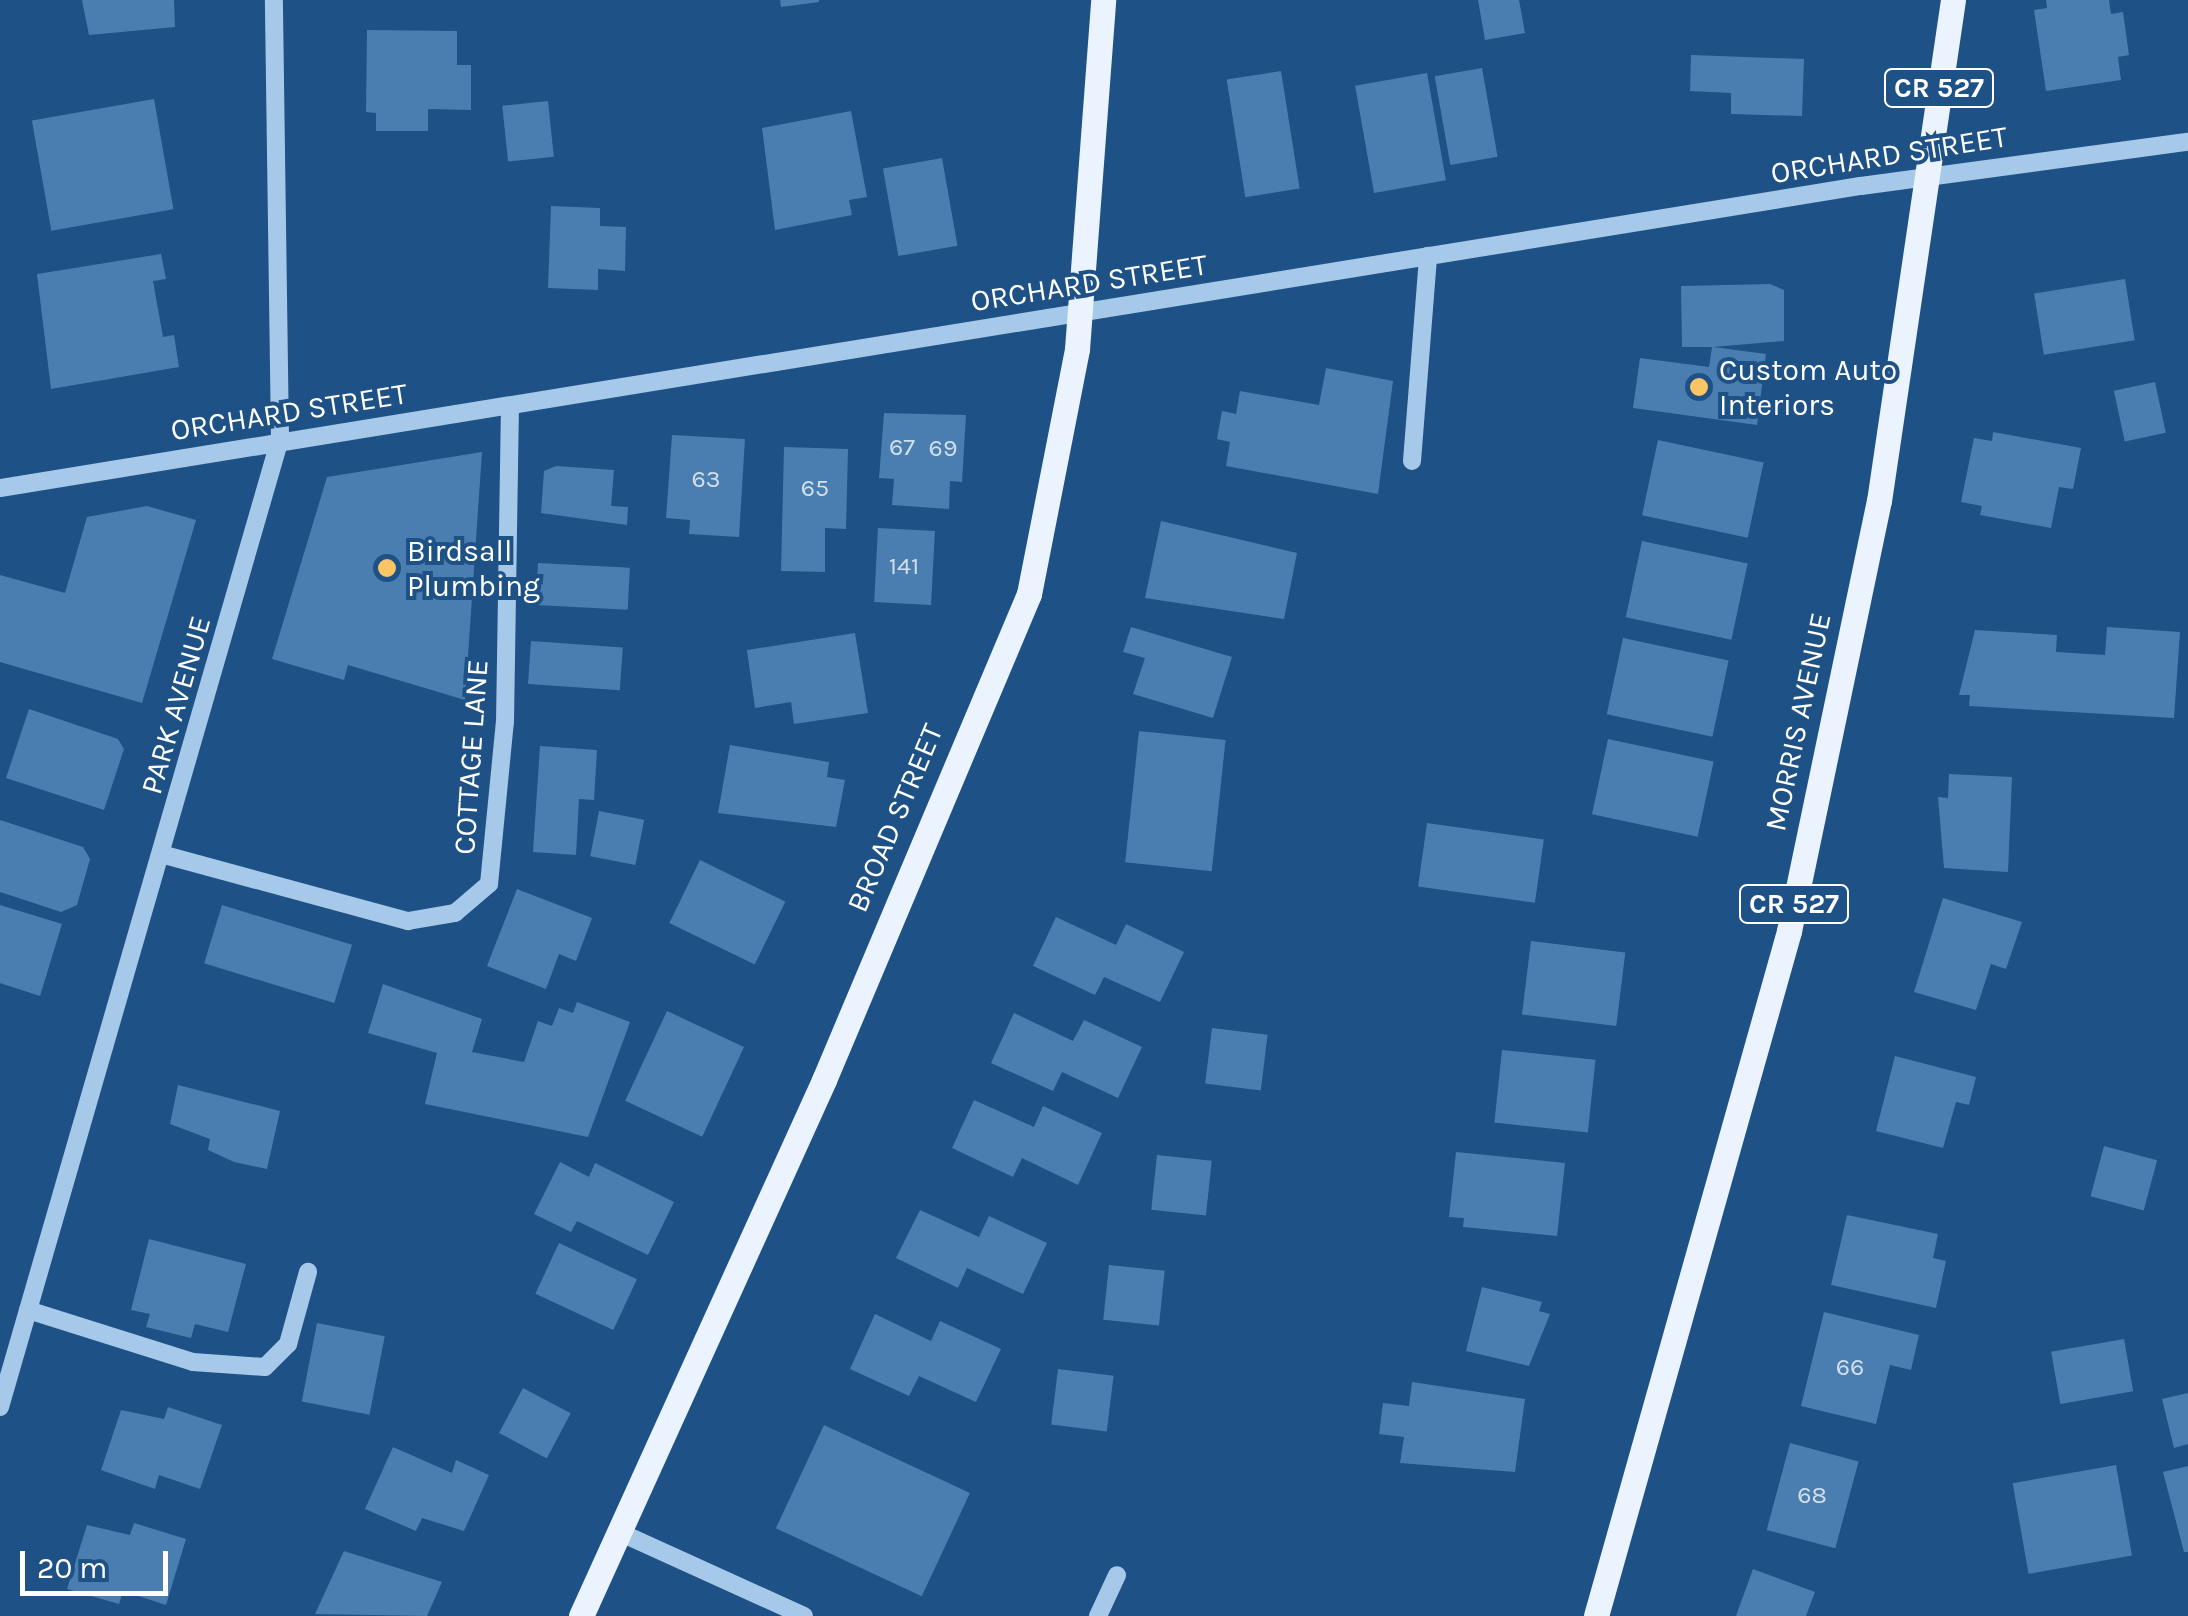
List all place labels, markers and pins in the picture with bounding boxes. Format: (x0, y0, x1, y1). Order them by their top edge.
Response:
place label: Custom Auto Interiors (1719, 352, 1897, 422)
marker: Custom Auto Interiors (1688, 376, 1710, 398)
place label: Birdsall Plumbing (407, 533, 540, 604)
marker: Birdsall Plumbing (376, 557, 398, 579)

